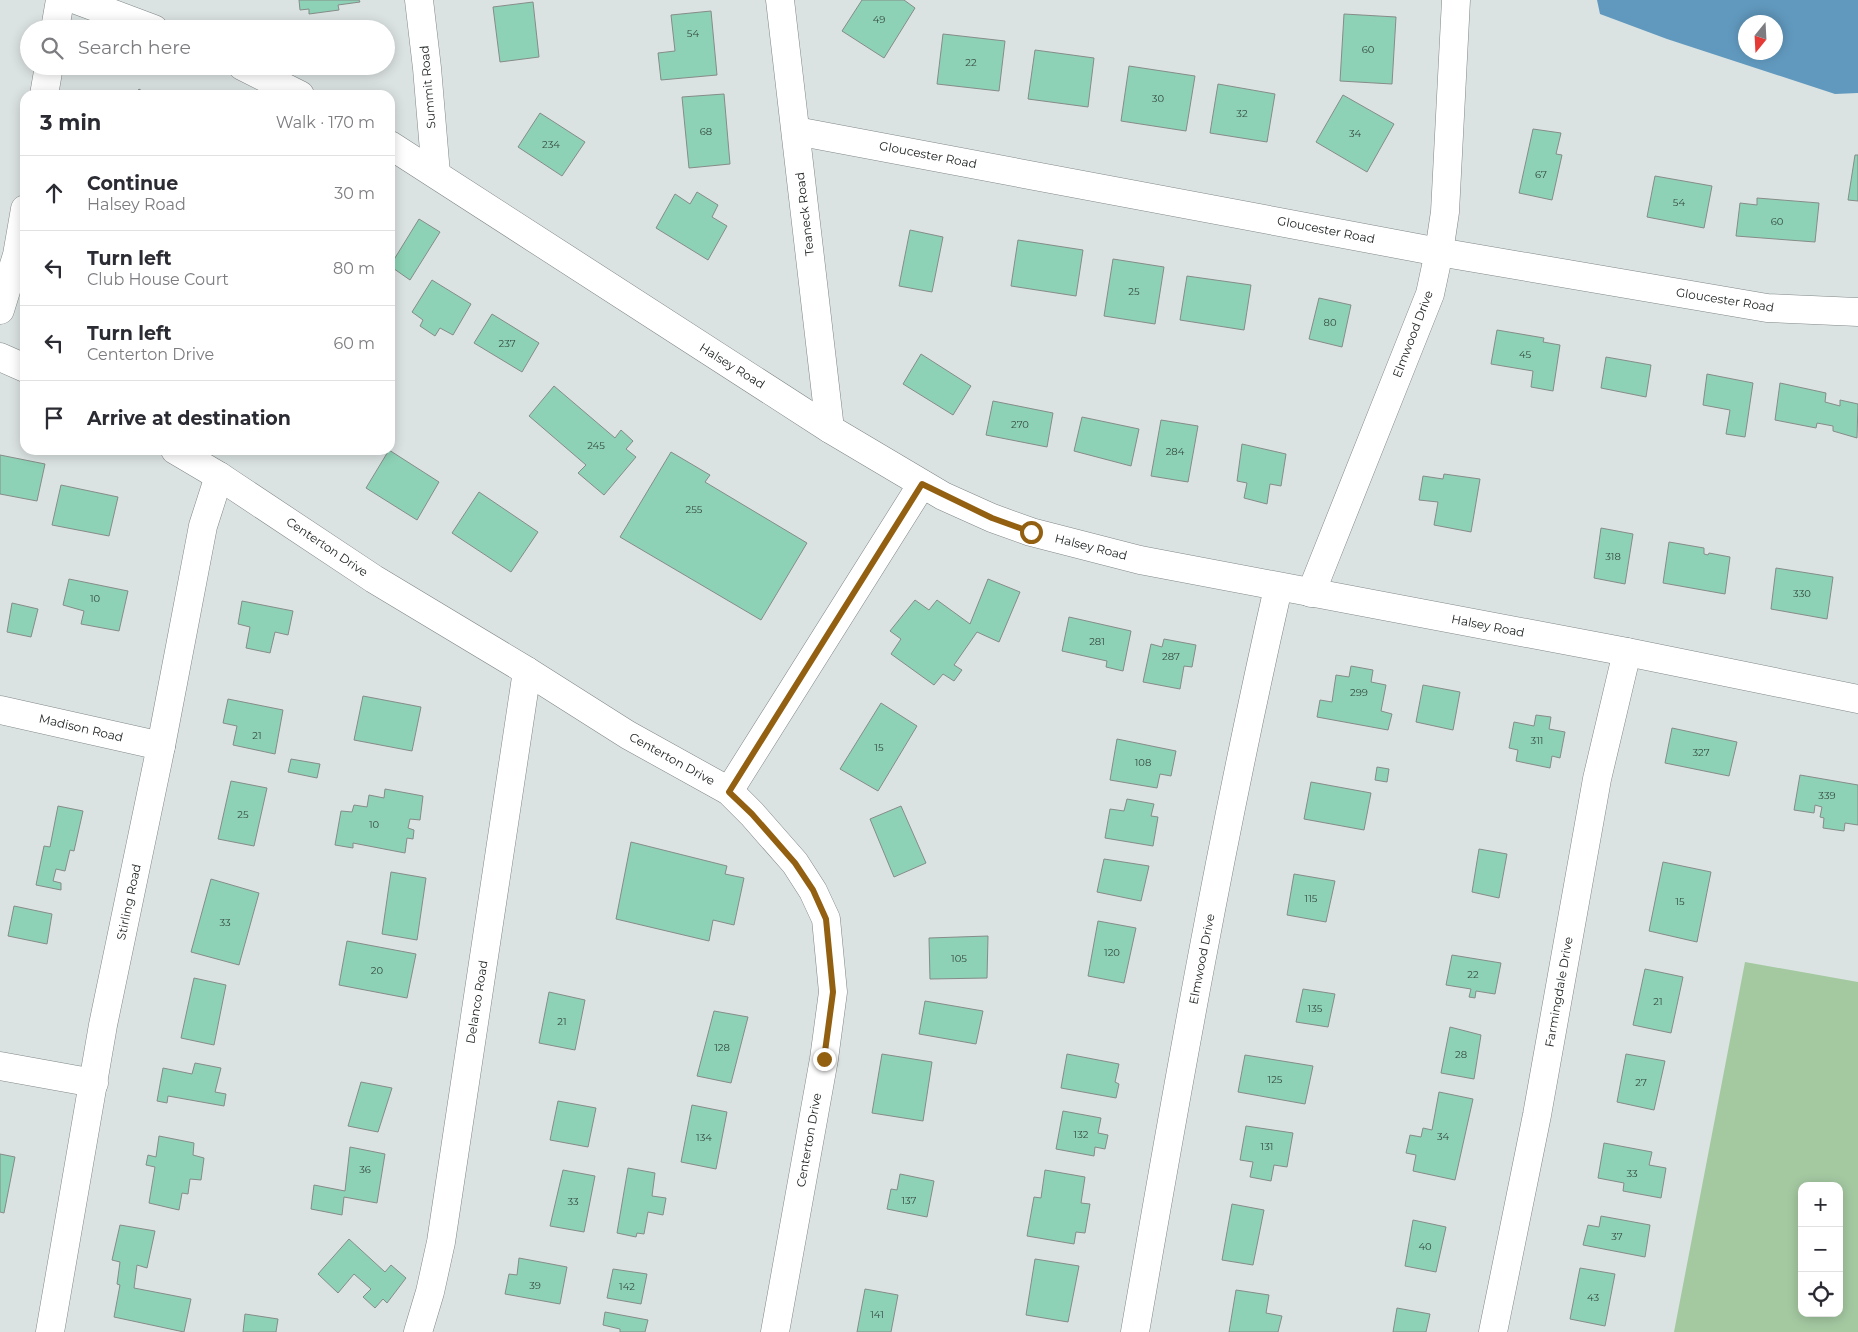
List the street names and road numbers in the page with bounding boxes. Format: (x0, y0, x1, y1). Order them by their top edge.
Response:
street label: Summit Road (416, 45, 439, 129)
street label: Gloucester Road (878, 138, 978, 171)
street label: Teaneck Road (792, 171, 817, 257)
street label: Gloucester Road (1276, 213, 1376, 246)
street label: Gloucester Road (1675, 284, 1775, 315)
street label: Elmwood Drive (1389, 288, 1436, 379)
street label: Halsey Road (697, 340, 768, 392)
street label: Centerton Drive (284, 514, 371, 579)
street label: Halsey Road (1053, 530, 1129, 563)
street label: Halsey Road (1450, 611, 1526, 640)
street label: Madison Road (38, 711, 125, 744)
street label: Centerton Drive (627, 729, 718, 788)
street label: Stirling Road (113, 862, 144, 941)
street label: Elmwood Drive (1185, 912, 1218, 1005)
street label: Farmingdale Drive (1541, 936, 1576, 1048)
street label: Delanco Road (463, 959, 491, 1045)
street label: Centerton Drive (793, 1092, 824, 1188)

